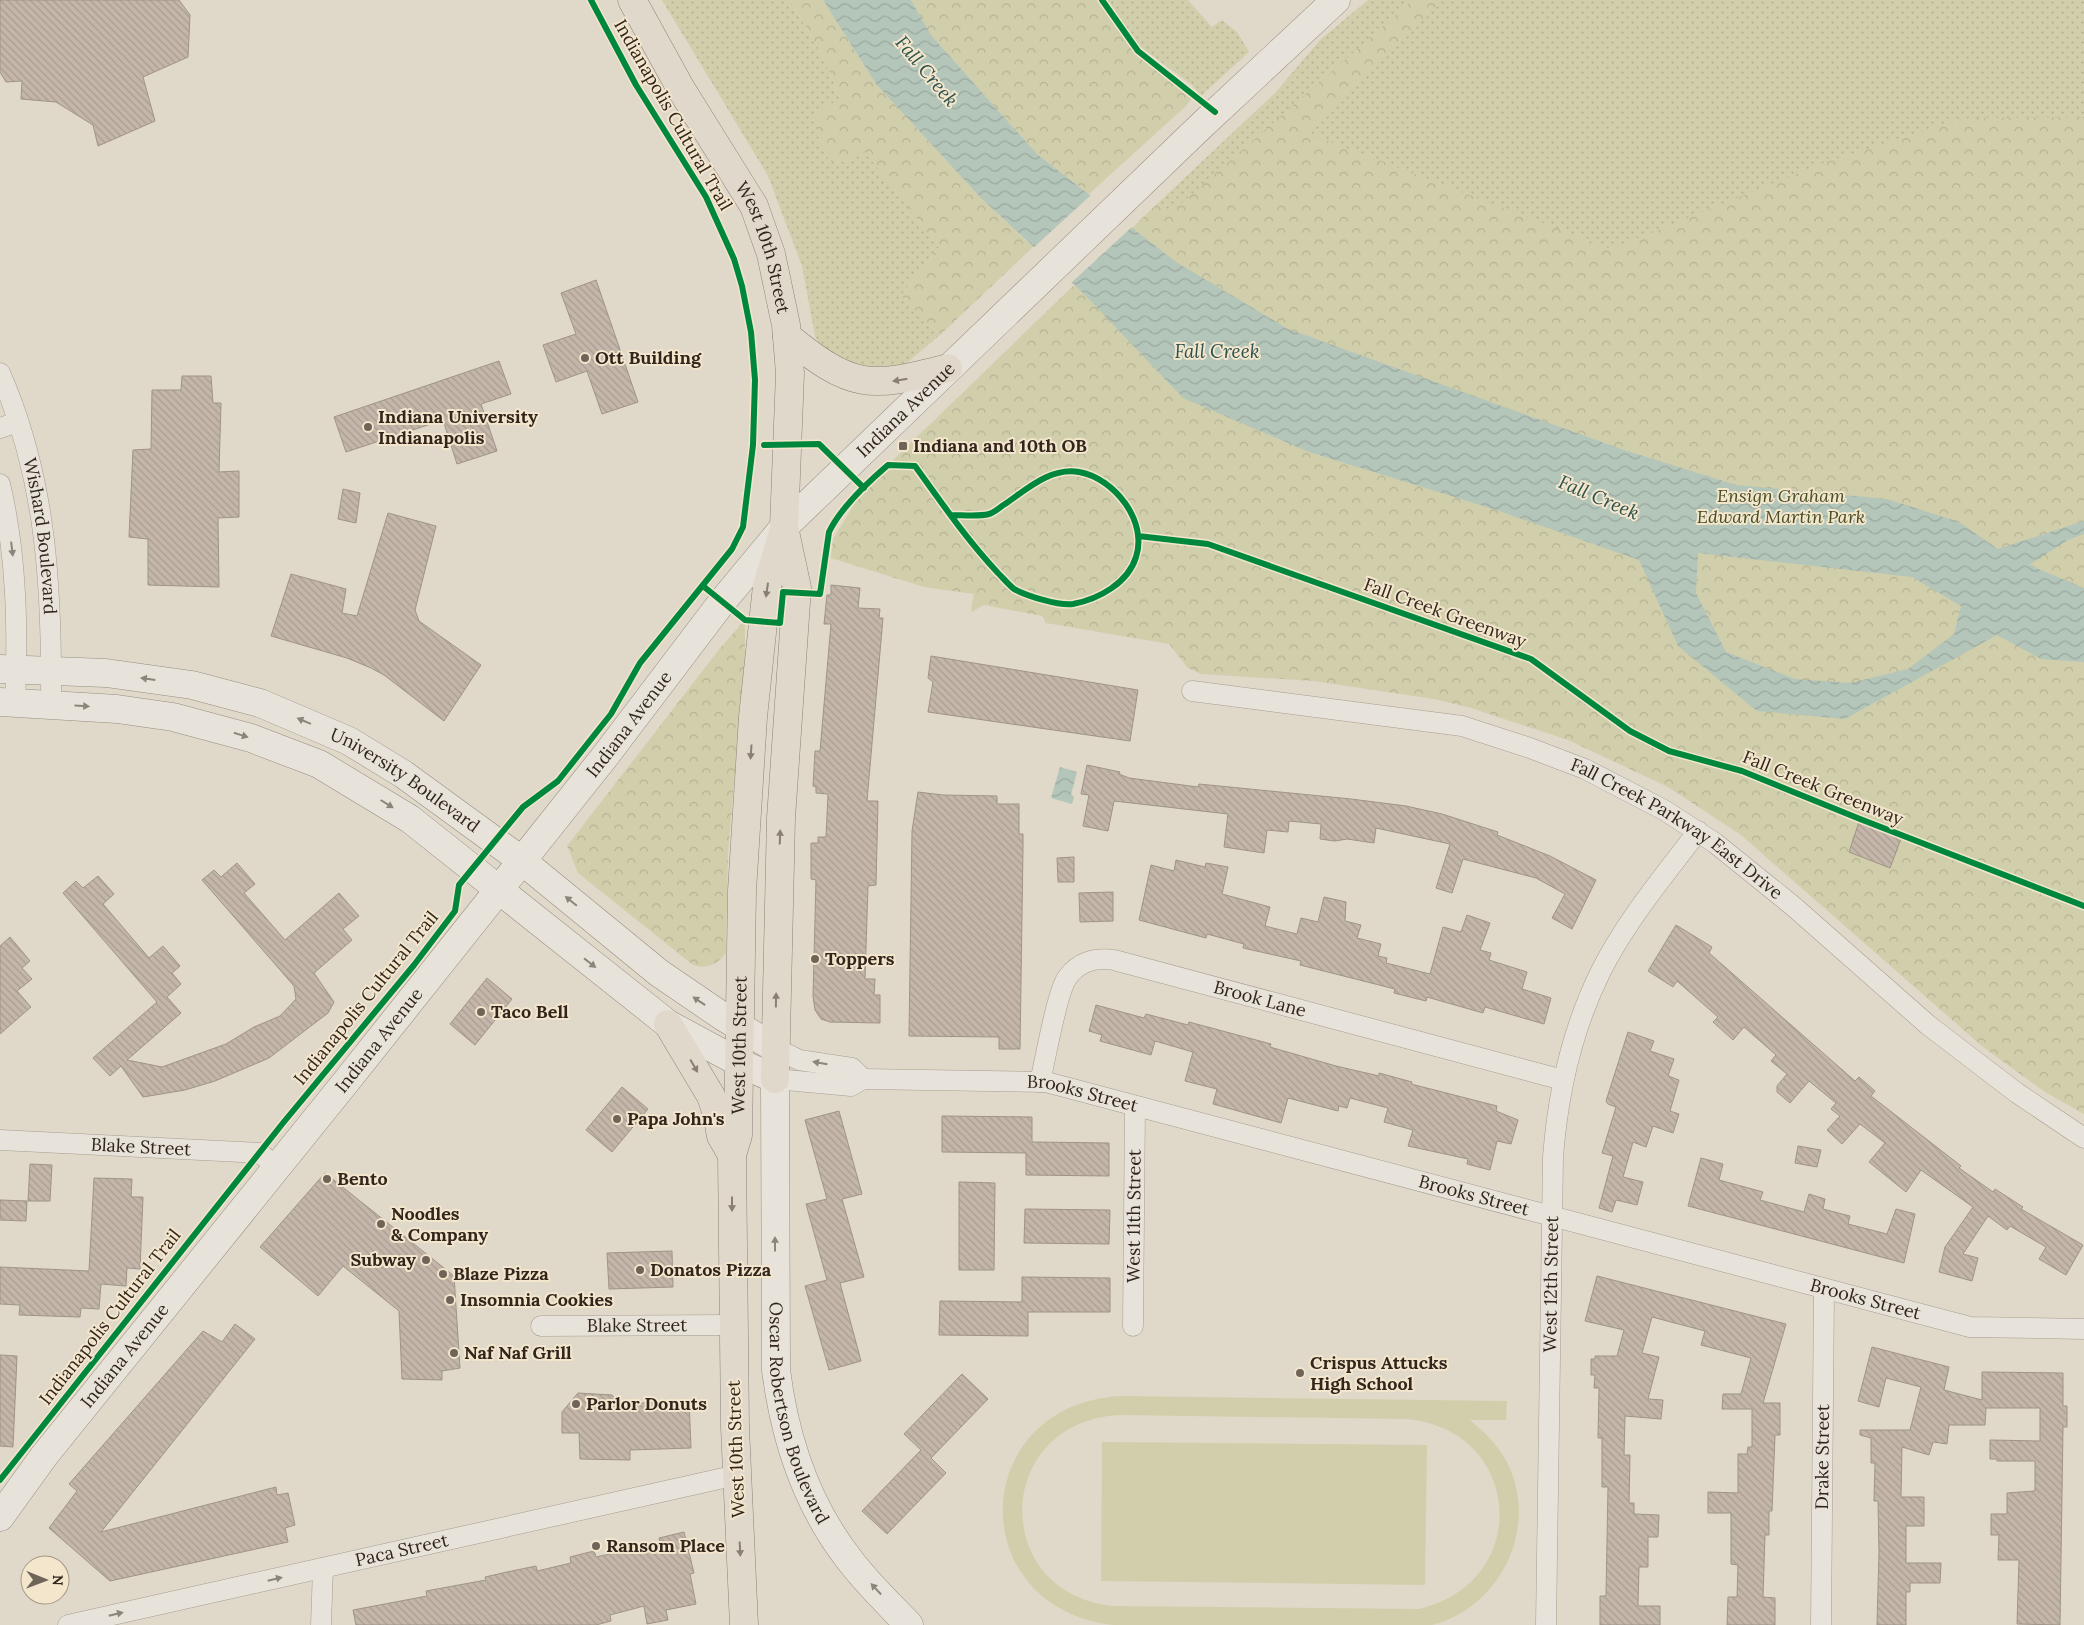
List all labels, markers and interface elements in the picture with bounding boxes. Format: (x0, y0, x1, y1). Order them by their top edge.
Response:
street label: Indianapolis Cultural Trail (609, 15, 738, 215)
water label: Fall Creek (890, 31, 964, 111)
street label: West 10th Street (731, 177, 795, 316)
water label: Fall Creek (1174, 339, 1260, 363)
place label: Ott Building (595, 346, 702, 369)
marker: Ott Building (579, 352, 591, 364)
street label: Indiana Avenue (851, 357, 960, 462)
one-way arrow (892, 376, 908, 384)
place label: Indiana University Indianapolis (378, 405, 538, 449)
marker: Indiana University Indianapolis (362, 421, 374, 433)
place label: Indiana and 10th OB (913, 434, 1087, 457)
marker: Indiana and 10th OB (897, 440, 909, 452)
street label: Wishard Boulevard (18, 455, 62, 615)
water label: Fall Creek (1555, 469, 1643, 525)
park label: Ensign Graham Edward Martin Park (1697, 484, 1865, 528)
one-way arrow (8, 541, 16, 557)
street label: Fall Creek Greenway (1361, 572, 1530, 653)
one-way arrow (762, 583, 770, 599)
street label: Indiana Avenue (581, 666, 677, 782)
one-way arrow (139, 674, 155, 682)
one-way arrow (74, 702, 90, 710)
one-way arrow (297, 716, 311, 724)
street label: University Boulevard (327, 722, 485, 837)
one-way arrow (234, 731, 249, 739)
one-way arrow (746, 744, 754, 760)
street label: Fall Creek Greenway (1739, 745, 1907, 830)
street label: Fall Creek Parkway East Drive (1568, 753, 1788, 904)
one-way arrow (381, 800, 394, 809)
one-way arrow (776, 829, 784, 845)
one-way arrow (565, 896, 578, 907)
street label: Indianapolis Cultural Trail (288, 906, 443, 1089)
place label: Toppers (825, 947, 895, 970)
marker: Toppers (809, 953, 821, 965)
one-way arrow (583, 958, 596, 969)
street label: Brook Lane (1211, 975, 1309, 1022)
street label: West 10th Street (726, 976, 752, 1114)
street label: Indiana Avenue (330, 983, 428, 1097)
one-way arrow (772, 992, 780, 1008)
one-way arrow (692, 996, 706, 1006)
place label: Taco Bell (491, 1000, 569, 1023)
marker: Taco Bell (475, 1006, 487, 1018)
one-way arrow (690, 1059, 699, 1072)
one-way arrow (811, 1059, 827, 1067)
street label: Brooks Street (1027, 1070, 1141, 1117)
place label: Papa John's (627, 1107, 725, 1130)
marker: Papa John's (611, 1113, 623, 1125)
street label: Blake Street (90, 1133, 192, 1161)
street label: West 11th Street (1121, 1149, 1146, 1283)
place label: Bento (337, 1167, 388, 1190)
street label: Brooks Street (1416, 1169, 1532, 1221)
marker: Bento (321, 1173, 333, 1185)
one-way arrow (728, 1196, 736, 1212)
place label: Noodles & Company (391, 1202, 488, 1246)
street label: West 12th Street (1538, 1215, 1563, 1353)
marker: Noodles & Company (375, 1218, 387, 1230)
street label: Indianapolis Cultural Trail (34, 1224, 186, 1409)
one-way arrow (771, 1235, 779, 1251)
place label: Subway (350, 1248, 416, 1271)
marker: Subway (420, 1254, 432, 1266)
place label: Donatos Pizza (650, 1258, 772, 1281)
place label: Blaze Pizza (453, 1262, 549, 1285)
marker: Donatos Pizza (634, 1264, 646, 1276)
marker: Blaze Pizza (437, 1268, 449, 1280)
street label: Brooks Street (1808, 1273, 1923, 1324)
place label: Insomnia Cookies (460, 1288, 613, 1311)
marker: Insomnia Cookies (444, 1294, 456, 1306)
street label: Indiana Avenue (75, 1298, 174, 1413)
street label: Oscar Robertson Boulevard (765, 1302, 835, 1528)
street label: Blake Street (587, 1313, 687, 1337)
place label: Naf Naf Grill (464, 1341, 572, 1364)
marker: Naf Naf Grill (448, 1347, 460, 1359)
place label: Crispus Attucks High School (1310, 1351, 1448, 1395)
marker: Crispus Attucks High School (1294, 1367, 1306, 1379)
street label: West 10th Street (722, 1380, 749, 1519)
place label: Parlor Donuts (586, 1392, 707, 1415)
marker: Parlor Donuts (570, 1398, 582, 1410)
street label: Drake Street (1810, 1404, 1834, 1510)
street label: Paca Street (353, 1528, 450, 1571)
place label: Ransom Place (606, 1534, 725, 1557)
marker: Ransom Place (590, 1540, 602, 1552)
one-way arrow (737, 1541, 745, 1557)
north arrow (20, 1555, 70, 1605)
text: N (49, 1575, 67, 1586)
one-way arrow (267, 1575, 282, 1583)
one-way arrow (870, 1584, 882, 1596)
one-way arrow (109, 1610, 124, 1618)

